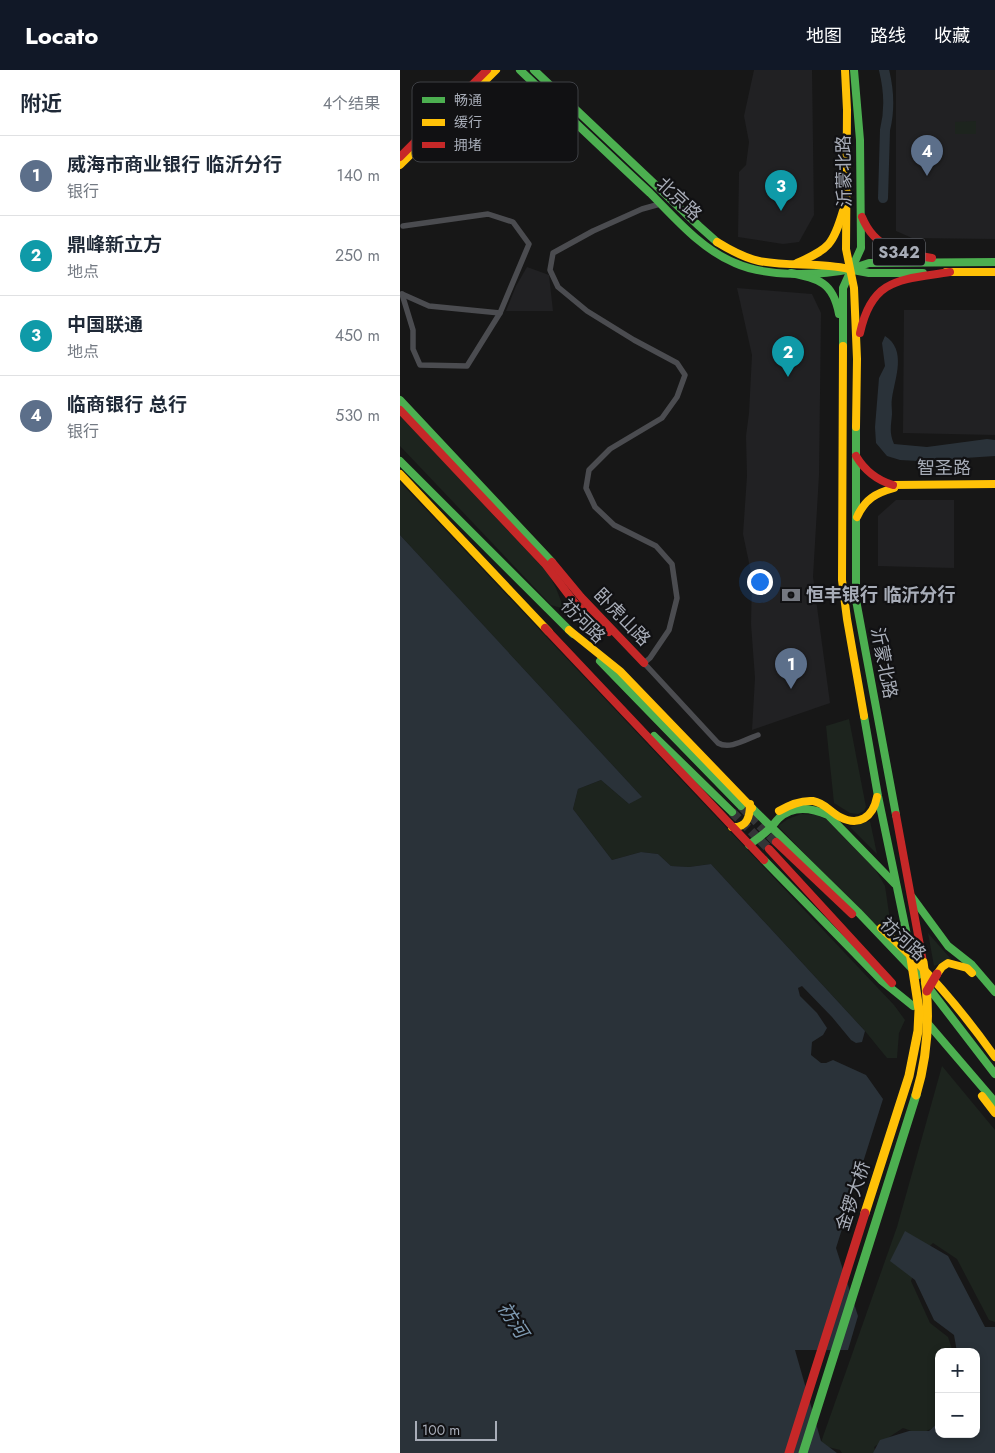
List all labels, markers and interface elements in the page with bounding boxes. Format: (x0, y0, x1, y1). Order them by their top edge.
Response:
text: Locato (25, 18, 98, 53)
text: 地图 (806, 23, 842, 49)
text: 路线 (870, 23, 906, 49)
text: 收藏 (934, 23, 970, 49)
legend (412, 82, 578, 162)
text: 附近 (20, 89, 62, 119)
text: 畅通 (454, 90, 482, 110)
text: 4个结果 (323, 92, 380, 115)
text: 缓行 (454, 112, 482, 132)
text: 拥堵 (454, 135, 482, 155)
street label: 沂蒙北路 (830, 135, 858, 207)
pin: 4 (911, 135, 943, 176)
text: 威海市商业银行 临沂分行 (67, 151, 282, 178)
text: 1 (32, 164, 40, 187)
text: 140 m (337, 164, 380, 187)
pin: 3 (765, 170, 797, 211)
street label: 北京路 (650, 171, 708, 227)
text: 银行 (67, 180, 99, 203)
text: 鼎峰新立方 (67, 231, 162, 258)
road number: S342 (873, 238, 925, 266)
text: 2 (31, 244, 41, 267)
text: 250 m (335, 244, 380, 267)
text: 地点 (67, 260, 99, 283)
text: 中国联通 (67, 311, 143, 338)
text: 3 (31, 324, 41, 347)
text: 450 m (335, 324, 380, 347)
pin: 2 (772, 336, 804, 377)
text: 地点 (67, 340, 99, 363)
text: 临商银行 总行 (67, 391, 187, 418)
text: 4 (30, 404, 42, 427)
text: 530 m (335, 404, 380, 427)
text: 银行 (67, 420, 99, 443)
street label: 智圣路 (917, 455, 971, 481)
your location (747, 569, 773, 595)
street label: 卧虎山路 (588, 582, 656, 652)
place label: 恒丰银行 临沂分行 (806, 582, 955, 608)
bank icon: 恒丰银行 临沂分行 (780, 584, 802, 606)
street label: 祊河路 (555, 593, 611, 649)
street label: 沂蒙北路 (864, 625, 904, 701)
pin: 1 (775, 648, 807, 689)
street label: 祊河路 (874, 911, 932, 967)
street label: 金锣大桥 (830, 1158, 876, 1234)
water label: 祊河 (491, 1297, 537, 1347)
map controls (935, 1348, 980, 1438)
button: + (935, 1348, 980, 1393)
button: − (935, 1393, 980, 1438)
scale bar (415, 1418, 498, 1441)
text: 100 m (422, 1420, 460, 1440)

